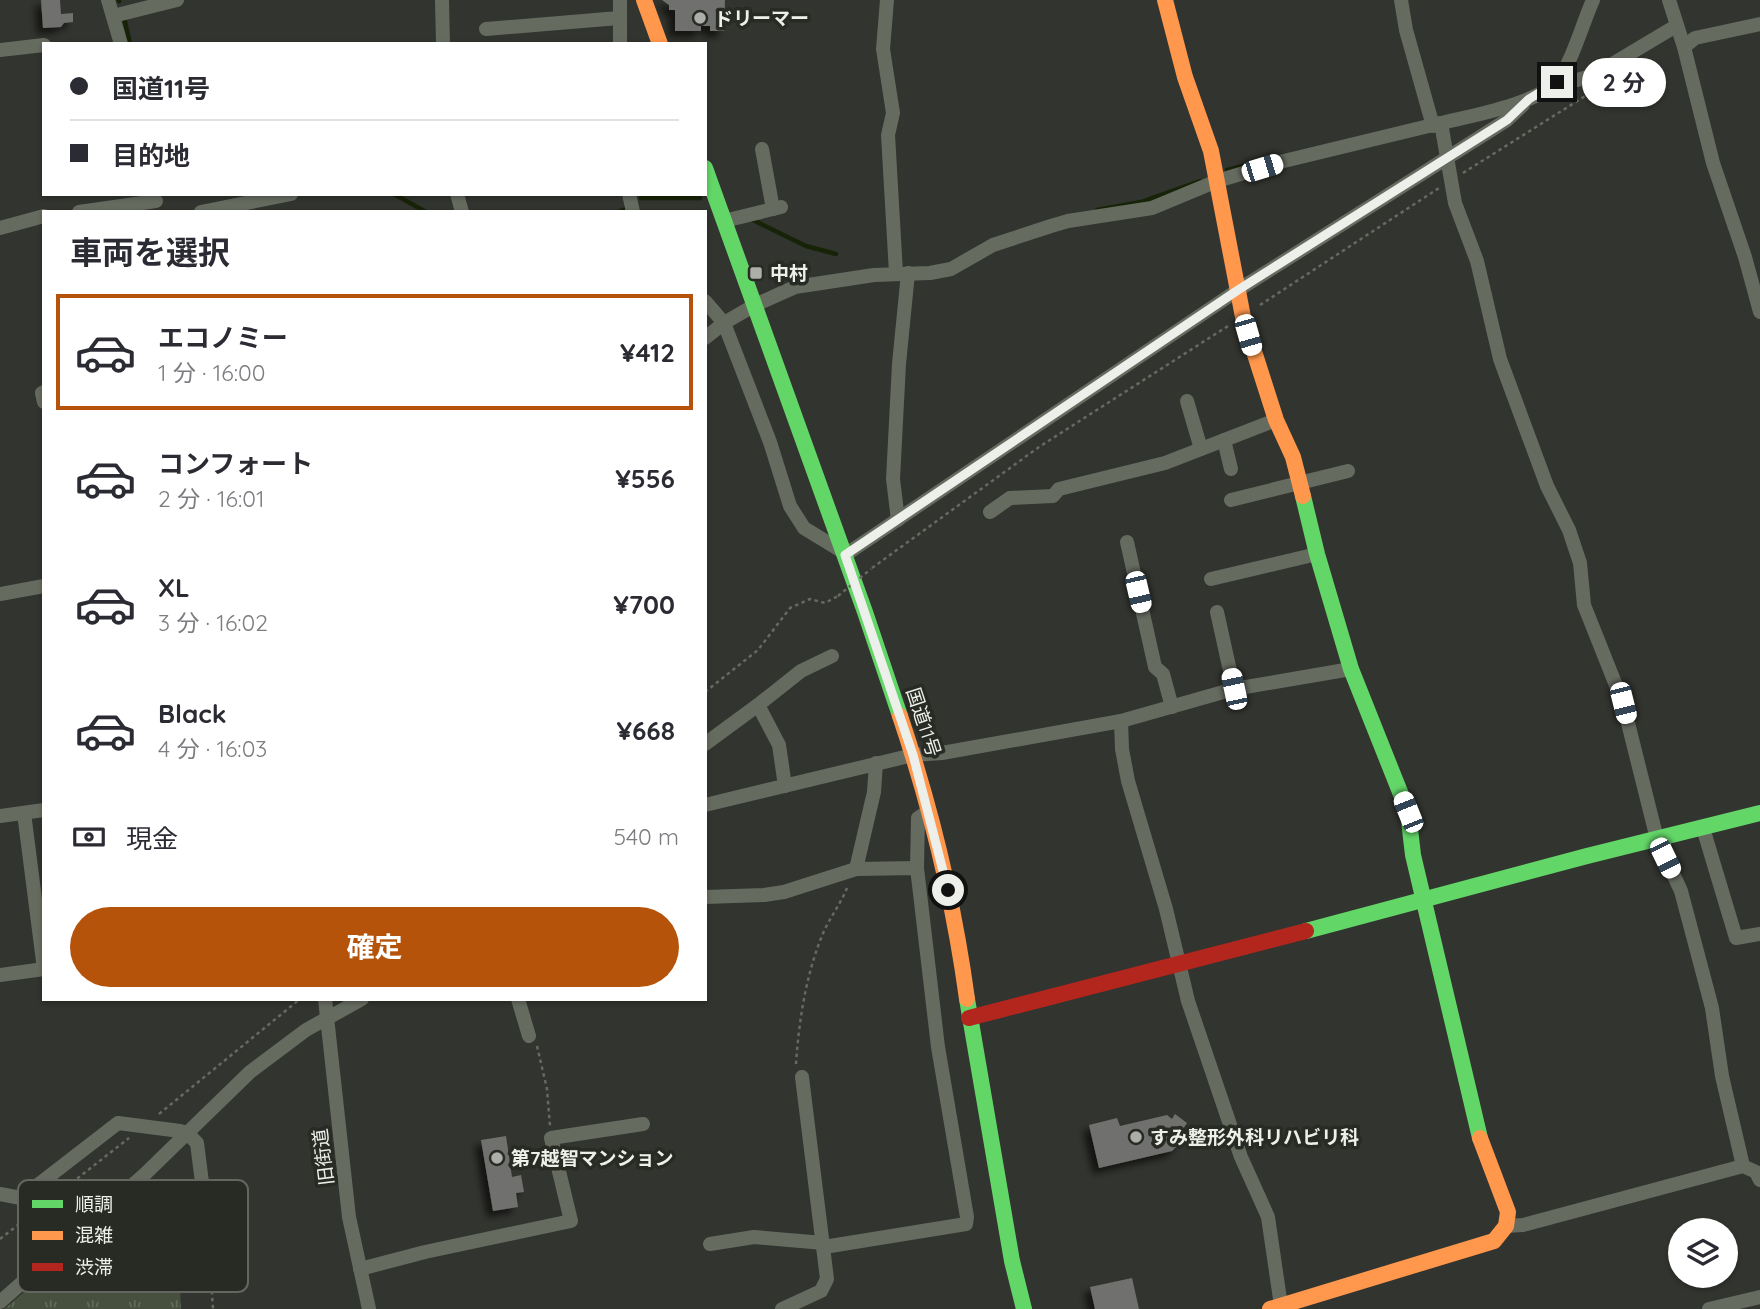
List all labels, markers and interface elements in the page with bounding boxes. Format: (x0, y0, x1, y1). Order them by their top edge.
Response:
place label: ドリーマー (714, 6, 809, 30)
marker: ドリーマー (692, 10, 708, 26)
callout: 2 分 (1582, 57, 1666, 106)
route end (1541, 66, 1573, 98)
text: 2 分 (1603, 68, 1645, 97)
text: 国道11号 (112, 72, 210, 105)
text: 目的地 (112, 139, 190, 172)
car (1239, 152, 1286, 184)
text: 車両を選択 (70, 232, 230, 272)
place label: 中村 (770, 261, 808, 285)
marker: 中村 (748, 265, 764, 281)
car (1233, 312, 1264, 358)
icon: car (74, 321, 137, 384)
text: エコノミー (158, 321, 288, 354)
text: ¥412 (620, 336, 675, 369)
text: 1 分 · 16:00 (158, 358, 265, 387)
icon: car (74, 447, 137, 510)
text: コンフォート (158, 447, 313, 480)
text: ¥556 (615, 462, 675, 495)
text: 2 分 · 16:01 (158, 484, 264, 513)
car (1124, 569, 1153, 615)
text: XL (158, 571, 190, 604)
icon: car (74, 573, 137, 636)
text: ¥700 (613, 588, 675, 621)
text: 3 分 · 16:02 (158, 608, 268, 637)
car (1220, 666, 1249, 712)
car (1608, 680, 1639, 726)
street label: 国道11号 (902, 684, 946, 760)
text: Black (158, 697, 227, 730)
icon: car (74, 699, 137, 762)
text: ¥668 (616, 714, 675, 747)
text: 4 分 · 16:03 (158, 734, 267, 763)
car (1391, 789, 1426, 835)
icon: cash (70, 818, 108, 856)
text: 現金 (126, 822, 178, 855)
text: 540 m (613, 822, 679, 851)
car (1647, 835, 1684, 881)
route start (932, 874, 964, 906)
button: 確定 (70, 907, 679, 987)
place label: すみ整形外科リハビリ科 (1150, 1125, 1359, 1149)
street label: 旧街道 (308, 1127, 338, 1187)
marker: すみ整形外科リハビリ科 (1128, 1129, 1144, 1145)
place label: 第7越智マンション (511, 1146, 673, 1170)
marker: 第7越智マンション (489, 1150, 505, 1166)
legend (18, 1180, 248, 1292)
text: 順調 (75, 1192, 113, 1216)
map controls (1668, 1218, 1738, 1288)
button: layers (1668, 1218, 1738, 1288)
text: 混雑 (75, 1223, 113, 1247)
text: 渋滞 (75, 1255, 113, 1279)

